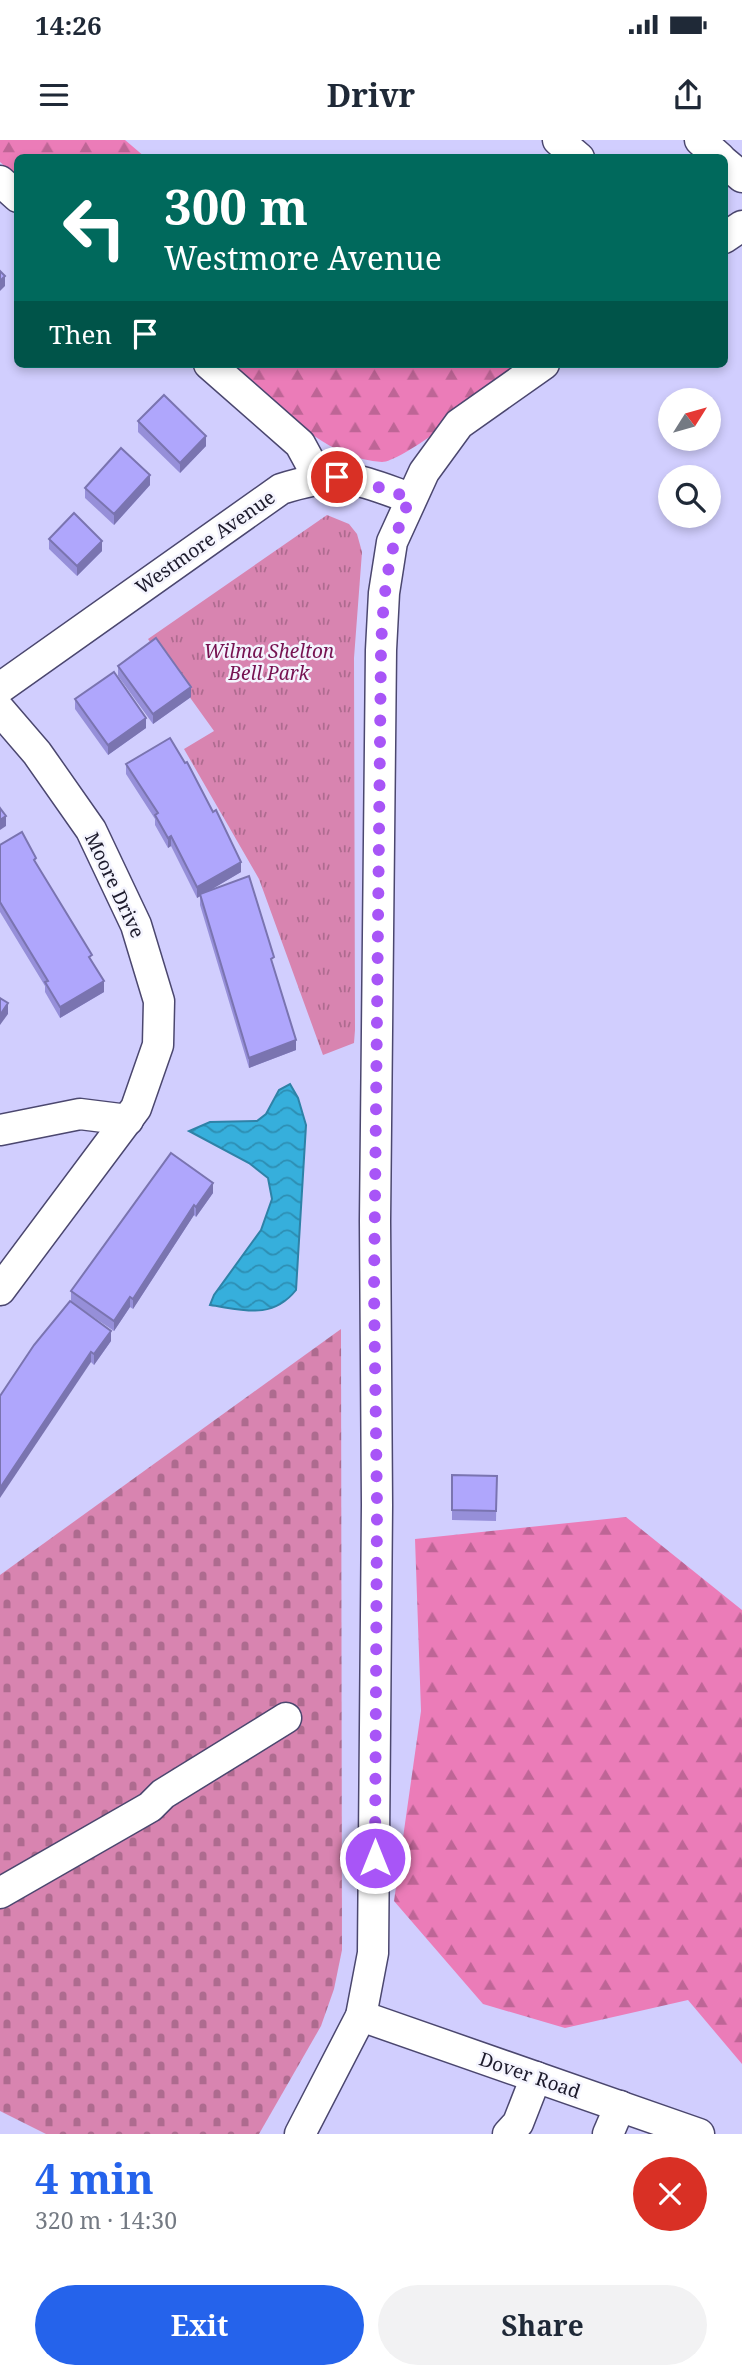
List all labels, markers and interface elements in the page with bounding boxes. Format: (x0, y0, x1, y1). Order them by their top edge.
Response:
text: 14:26 (35, 7, 102, 43)
text: Drivr (327, 73, 415, 116)
icon: menu (35, 76, 73, 114)
icon: share (669, 76, 707, 114)
text: 300 m (164, 173, 308, 239)
icon: left (49, 182, 140, 273)
text: Westmore Avenue (164, 236, 442, 279)
icon: arrive (126, 315, 164, 353)
text: Then (49, 316, 112, 352)
north arrow (658, 388, 721, 452)
map controls (658, 388, 721, 528)
pin (307, 447, 367, 507)
icon: arrive (318, 458, 356, 496)
button: search (658, 465, 721, 528)
street label: Westmore Avenue (130, 484, 280, 600)
park label: Wilma Shelton Bell Park (204, 638, 335, 686)
street label: Moore Drive (79, 828, 151, 942)
position arrow (338, 1821, 412, 1895)
street label: Dover Road (476, 2046, 584, 2105)
text: 4 min (35, 2149, 154, 2206)
button: close (633, 2157, 707, 2231)
text: 320 m · 14:30 (35, 2204, 177, 2236)
button: Exit (35, 2285, 364, 2365)
button: Share (378, 2285, 707, 2365)

